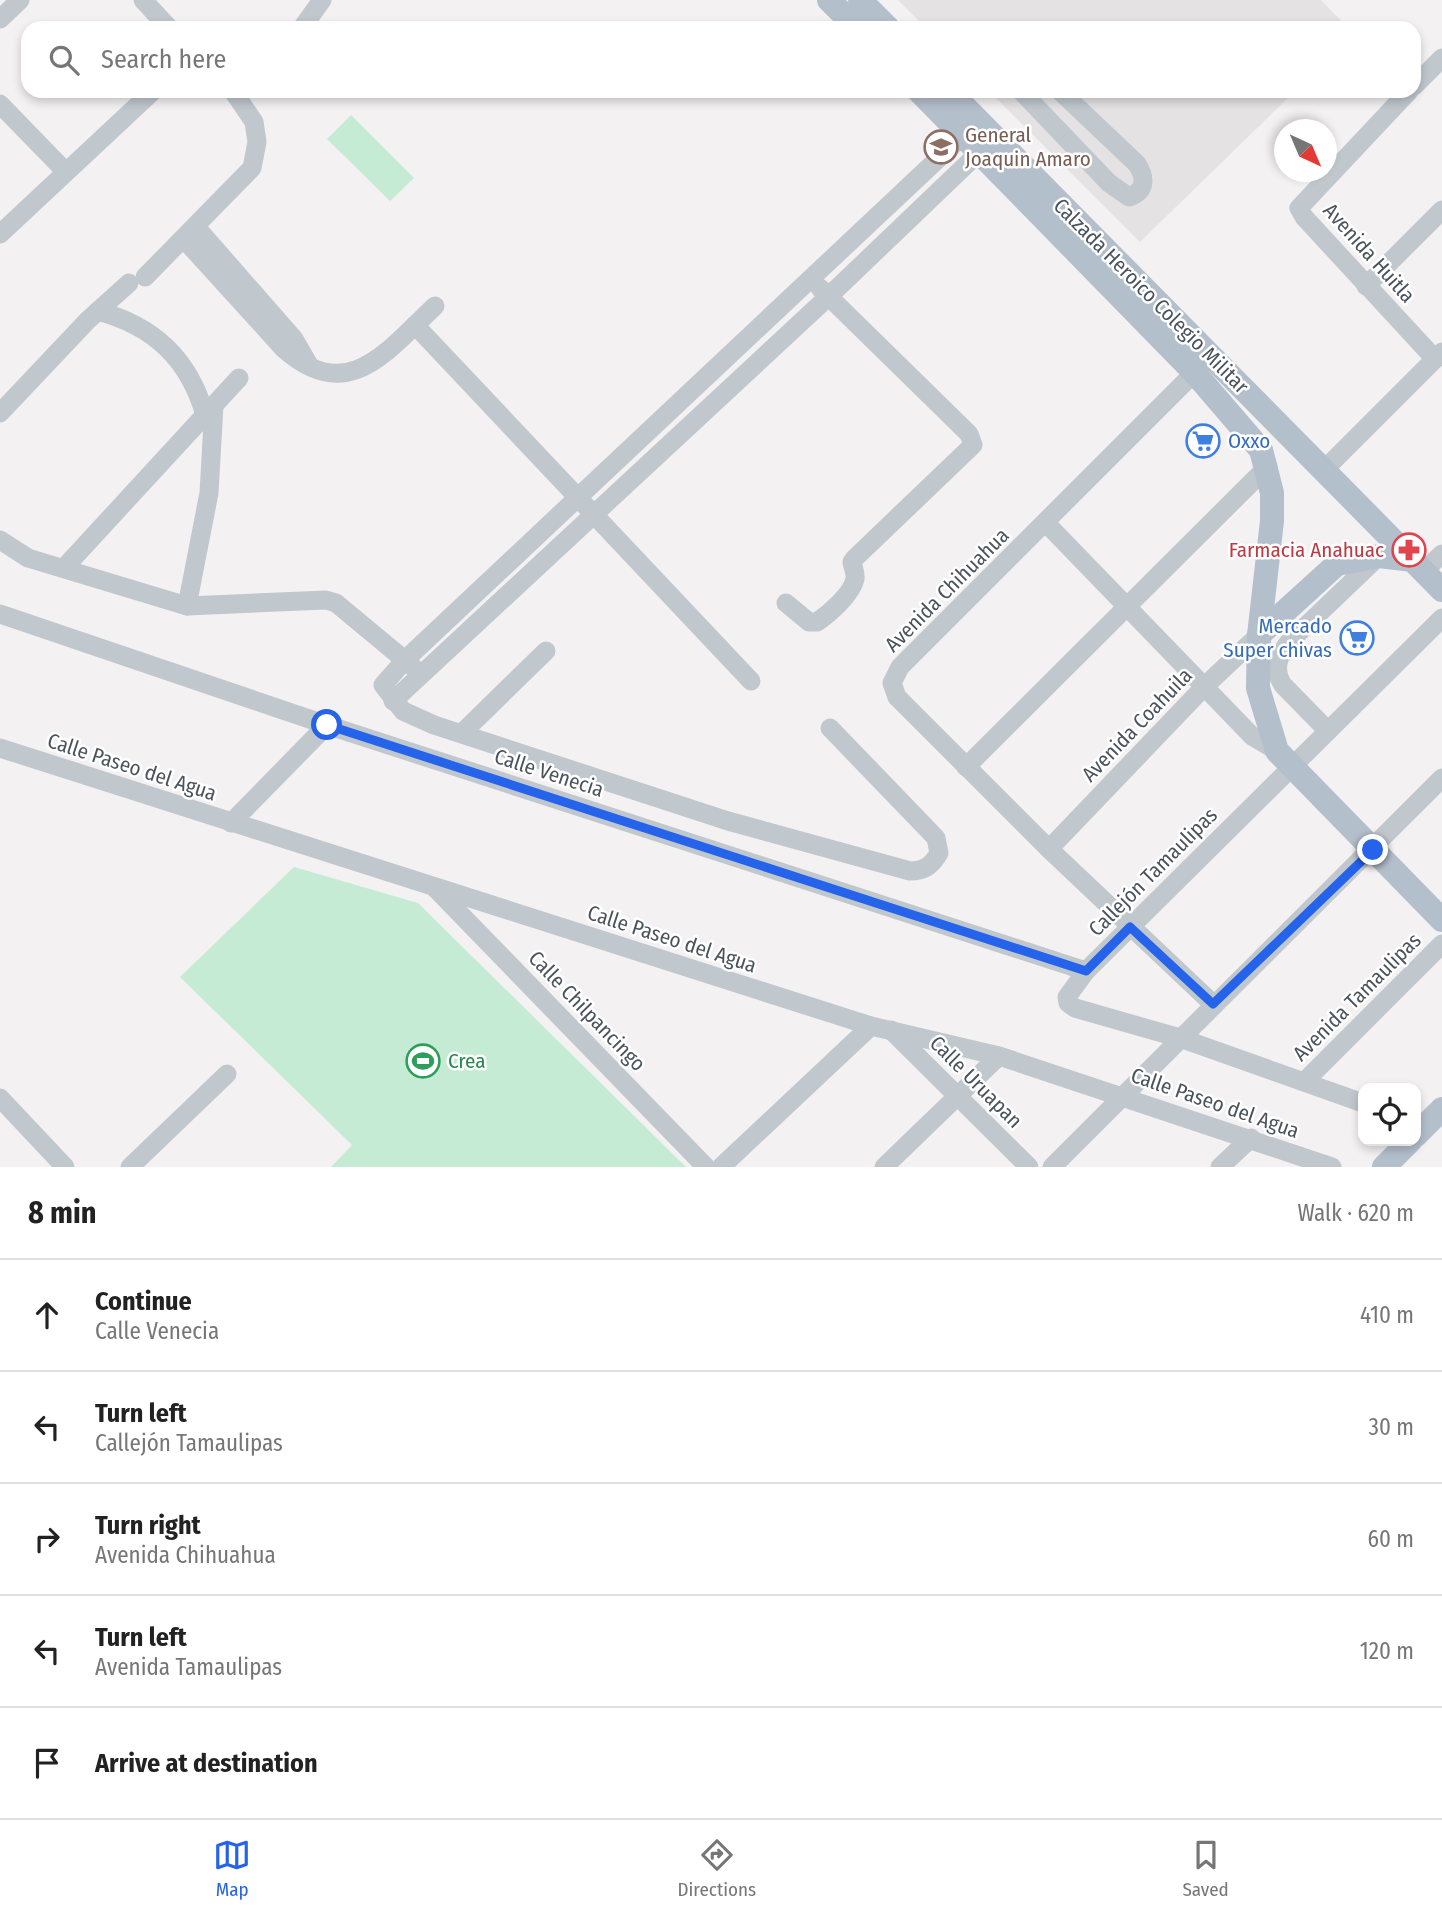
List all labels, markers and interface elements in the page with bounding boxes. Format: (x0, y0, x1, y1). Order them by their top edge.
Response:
search box (21, 21, 1421, 98)
icon: search (45, 41, 83, 79)
text: Search here (101, 44, 226, 75)
north arrow (1274, 119, 1337, 182)
place label: General Joaquin Amaro (965, 122, 1091, 172)
school or university icon: General Joaquin Amaro (922, 128, 960, 166)
street label: Calzada Heroico Colegio Militar (1048, 193, 1255, 400)
street label: Avenida Huitla (1318, 198, 1420, 308)
supermarket icon: Oxxo (1184, 422, 1222, 460)
place label: Oxxo (1228, 428, 1270, 454)
street label: Avenida Chihuahua (879, 522, 1015, 658)
pharmacy icon: Farmacia Anahuac (1390, 531, 1428, 569)
place label: Farmacia Anahuac (1229, 537, 1384, 563)
place label: Mercado Super chivas (1223, 613, 1332, 663)
supermarket icon: Mercado Super chivas (1338, 619, 1376, 657)
street label: Avenida Coahuila (1076, 663, 1198, 787)
route start (311, 709, 342, 740)
street label: Calle Paseo del Agua (44, 727, 220, 807)
street label: Calle Venecia (491, 743, 607, 803)
street label: Callejón Tamaulipas (1083, 802, 1223, 942)
route end (1357, 834, 1388, 865)
street label: Calle Paseo del Agua (584, 899, 760, 979)
street label: Avenida Tamaulipas (1287, 927, 1427, 1067)
street label: Calle Chilpancingo (523, 945, 651, 1077)
street label: Calle Uruapan (924, 1030, 1028, 1134)
sports icon: Crea (404, 1042, 442, 1080)
place label: Crea (448, 1048, 486, 1074)
street label: Calle Paseo del Agua (1127, 1062, 1303, 1144)
map controls (1358, 1083, 1421, 1146)
button: locate (1358, 1083, 1421, 1146)
text: 8 min (28, 1195, 96, 1231)
text: Walk · 620 m (1298, 1199, 1414, 1227)
text: Continue (95, 1286, 192, 1317)
icon: ahead (28, 1296, 66, 1334)
text: 410 m (1360, 1301, 1414, 1329)
text: Calle Venecia (95, 1317, 219, 1345)
text: Turn left (95, 1398, 187, 1429)
icon: left (28, 1408, 66, 1446)
text: 30 m (1369, 1413, 1414, 1441)
text: Callejón Tamaulipas (95, 1429, 283, 1457)
text: Turn right (95, 1510, 201, 1541)
icon: right (28, 1520, 66, 1558)
text: 60 m (1368, 1525, 1414, 1553)
text: Avenida Chihuahua (95, 1541, 276, 1569)
text: Turn left (95, 1622, 187, 1653)
icon: left (28, 1632, 66, 1670)
text: 120 m (1360, 1637, 1414, 1665)
text: Avenida Tamaulipas (95, 1653, 282, 1681)
icon: arrive (28, 1744, 66, 1782)
text: Arrive at destination (95, 1748, 318, 1779)
tab: Map (213, 1836, 251, 1901)
tab: Directions (677, 1836, 756, 1901)
tab: Saved (1182, 1836, 1229, 1901)

